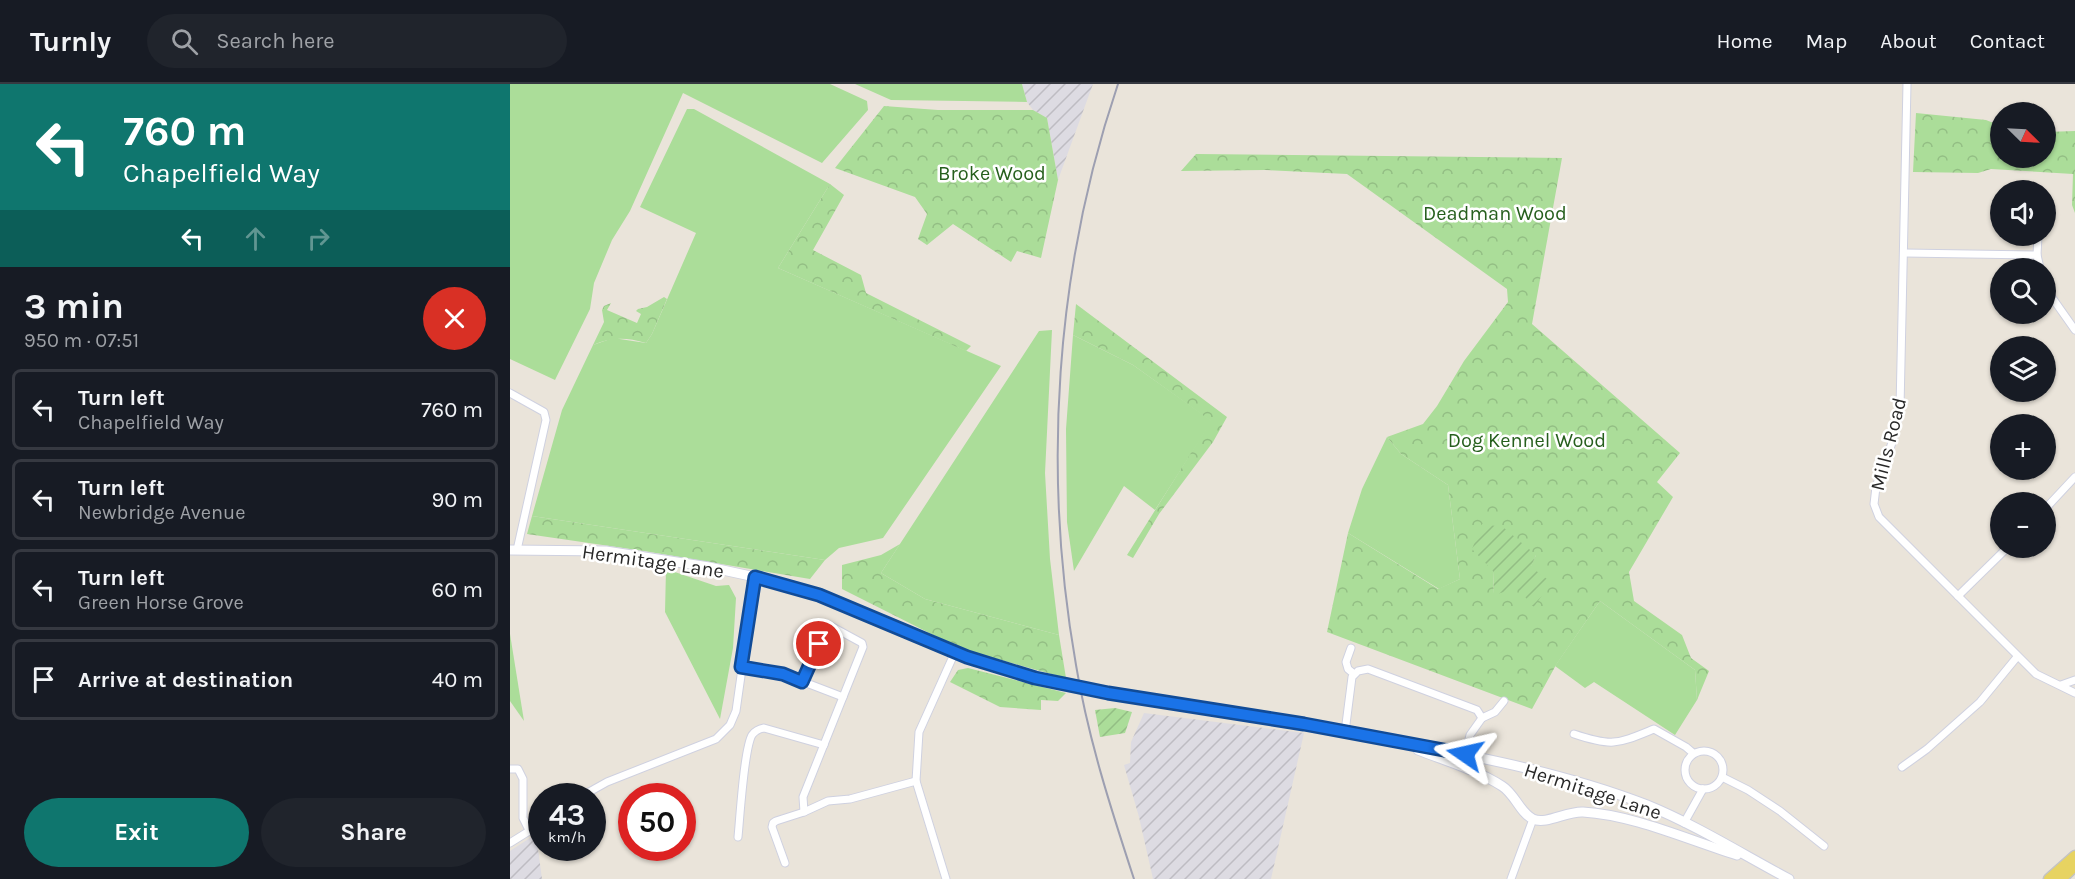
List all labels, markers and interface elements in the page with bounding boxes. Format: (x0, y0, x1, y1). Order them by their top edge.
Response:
search box (147, 14, 567, 68)
text: Turnly (30, 25, 111, 58)
icon: search (168, 25, 201, 58)
text: Search here (216, 28, 335, 54)
text: Home (1717, 29, 1773, 53)
text: Map (1806, 29, 1847, 53)
text: About (1880, 29, 1937, 53)
text: Contact (1970, 29, 2045, 53)
north arrow (1990, 102, 2056, 168)
map controls (1990, 102, 2056, 558)
text: 760 m (123, 106, 246, 156)
icon: left (24, 108, 102, 186)
text: Chapelfield Way (123, 157, 320, 189)
park label: Broke Wood (938, 162, 1046, 185)
button: sound (1990, 180, 2056, 246)
park label: Deadman Wood (1423, 202, 1567, 225)
icon: left (176, 222, 209, 255)
icon: ahead (239, 222, 272, 255)
icon: right (302, 222, 335, 255)
button: search (1990, 258, 2056, 324)
text: 3 min (24, 285, 124, 327)
button: close (423, 287, 486, 350)
text: 950 m · 07:51 (24, 329, 139, 352)
button: layers (1990, 336, 2056, 402)
text: Turn left (78, 385, 165, 411)
icon: left (27, 393, 60, 426)
street label: Mills Road (1866, 395, 1911, 493)
text: 760 m (421, 397, 483, 423)
text: Chapelfield Way (78, 411, 224, 434)
button: + (1990, 414, 2056, 480)
park label: Dog Kennel Wood (1448, 429, 1606, 452)
text: Turn left (78, 475, 165, 501)
icon: left (27, 483, 60, 516)
text: 90 m (431, 487, 483, 513)
button: − (1990, 492, 2056, 558)
text: Newbridge Avenue (78, 501, 245, 524)
street label: Hermitage Lane (580, 540, 725, 583)
text: Turn left (78, 565, 165, 591)
icon: left (27, 573, 60, 606)
text: 60 m (432, 577, 483, 603)
text: Green Horse Grove (78, 591, 244, 614)
pin (793, 618, 844, 669)
icon: arrive (802, 627, 835, 660)
icon: arrive (27, 663, 60, 696)
text: Arrive at destination (78, 667, 293, 693)
text: 40 m (432, 667, 483, 693)
position arrow (1433, 722, 1497, 786)
street label: Hermitage Lane (1521, 758, 1664, 825)
speed limit sign: 50 (618, 783, 696, 861)
text: 43 (549, 797, 585, 833)
button: Exit (24, 798, 249, 867)
button: Share (261, 798, 486, 867)
text: km/h (548, 828, 586, 846)

